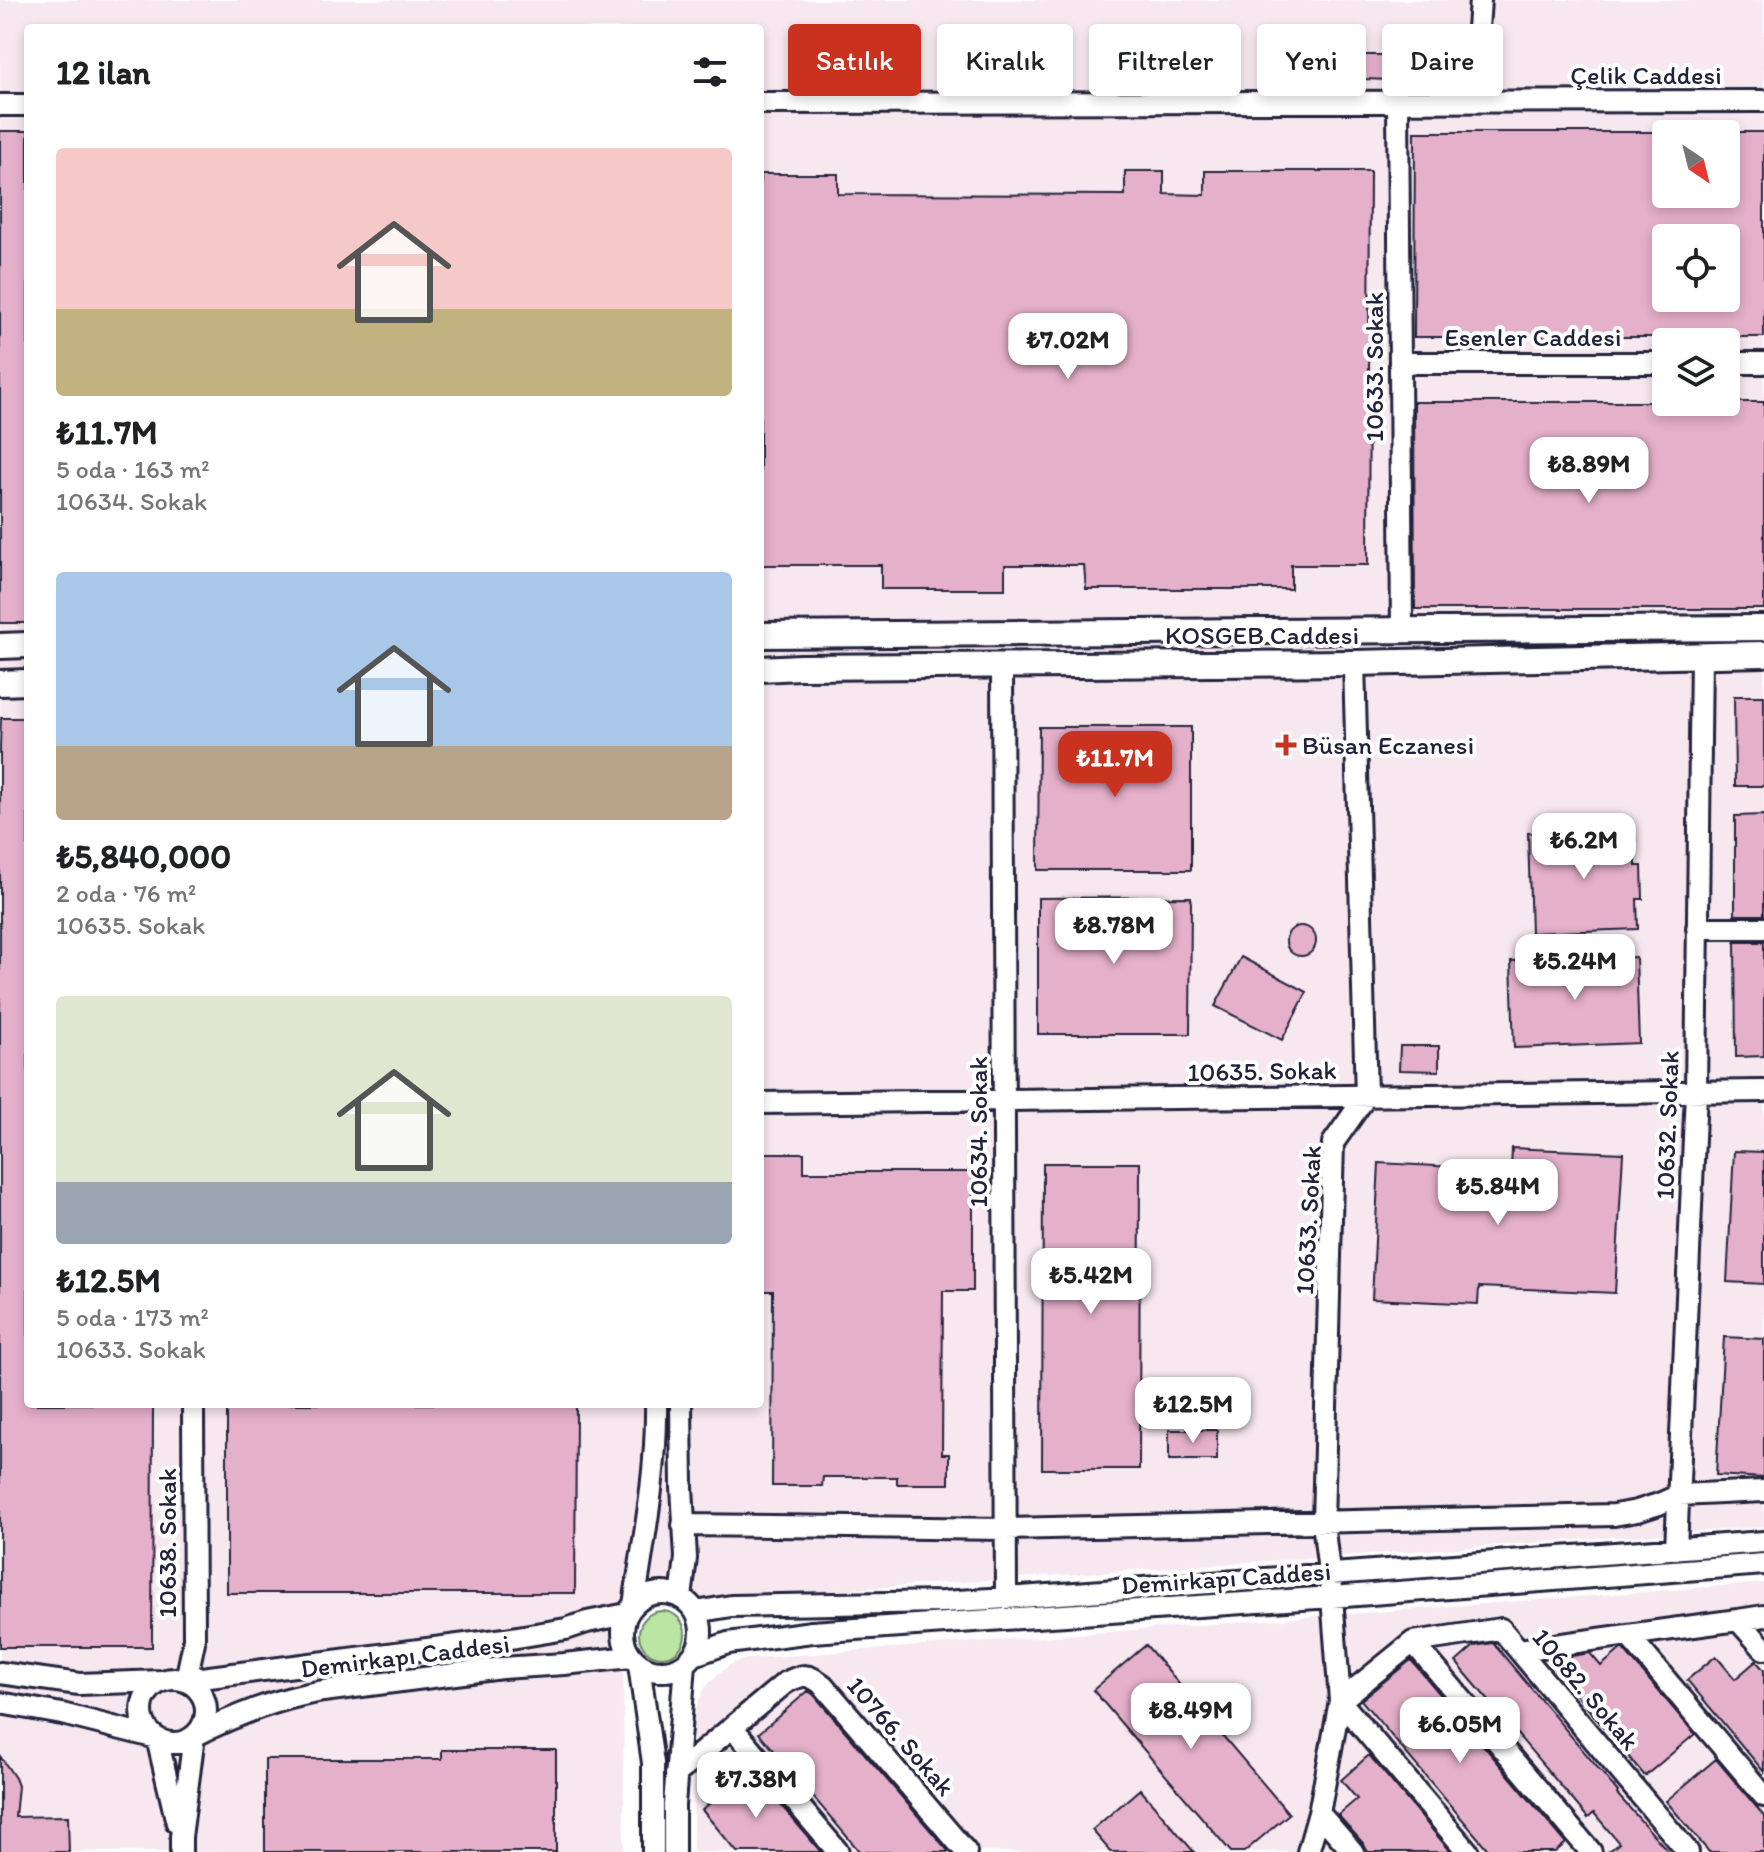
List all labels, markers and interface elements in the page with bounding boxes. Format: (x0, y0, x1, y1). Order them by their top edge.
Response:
chip: Satılık (788, 24, 921, 96)
chip: Kiralık (937, 24, 1073, 96)
chip: Filtreler (1089, 24, 1241, 96)
chip: Yeni (1257, 24, 1366, 96)
chip: Daire (1382, 24, 1503, 96)
icon: filters (688, 50, 732, 94)
text: 12 ilan (56, 52, 151, 93)
street label: Çelik Caddesi (1570, 59, 1722, 91)
north arrow (1652, 120, 1740, 208)
map controls (1652, 120, 1740, 416)
icon: home (322, 200, 466, 344)
button: locate (1652, 224, 1740, 312)
street label: 10633. Sokak (1358, 292, 1390, 442)
pin: ₺7.02M (1003, 313, 1133, 381)
street label: Esenler Caddesi (1445, 321, 1621, 353)
text: ₺7.02M (1026, 323, 1110, 355)
button: layers (1652, 328, 1740, 416)
text: ₺11.7M (56, 412, 158, 453)
pin: ₺8.89M (1524, 437, 1654, 505)
text: ₺8.89M (1548, 447, 1630, 479)
text: 5 oda · 163 m² (56, 453, 210, 485)
text: 10634. Sokak (56, 485, 207, 517)
street label: KOSGEB Caddesi (1165, 619, 1359, 651)
icon: home (322, 624, 466, 768)
place label: Büsan Eczanesi (1302, 729, 1474, 761)
pin: ₺11.7M (1050, 731, 1180, 799)
marker: Büsan Eczanesi (1277, 736, 1295, 754)
text: ₺11.7M (1076, 741, 1154, 773)
pin: ₺6.2M (1528, 813, 1640, 881)
text: ₺6.2M (1550, 823, 1618, 855)
text: ₺5,840,000 (56, 836, 231, 877)
text: 2 oda · 76 m² (56, 877, 196, 909)
pin: ₺8.78M (1049, 898, 1179, 966)
text: ₺8.78M (1073, 908, 1155, 940)
text: 10635. Sokak (56, 909, 205, 941)
pin: ₺5.24M (1510, 934, 1640, 1002)
text: ₺5.24M (1533, 944, 1617, 976)
icon: home (322, 1048, 466, 1192)
street label: 10632. Sokak (1648, 1050, 1686, 1200)
street label: 10635. Sokak (1187, 1054, 1337, 1088)
street label: 10634. Sokak (962, 1056, 994, 1208)
street label: 10633. Sokak (1288, 1144, 1328, 1296)
pin: ₺5.84M (1433, 1159, 1563, 1227)
text: ₺5.84M (1456, 1169, 1540, 1201)
pin: ₺5.42M (1026, 1248, 1156, 1316)
text: ₺5.42M (1049, 1258, 1133, 1290)
text: ₺12.5M (56, 1260, 161, 1301)
text: 5 oda · 173 m² (56, 1301, 209, 1333)
text: 10633. Sokak (56, 1333, 206, 1365)
pin: ₺12.5M (1128, 1377, 1258, 1445)
text: ₺12.5M (1153, 1387, 1233, 1419)
street label: 10638. Sokak (151, 1468, 183, 1618)
street label: Demirkapı Caddesi (1120, 1555, 1332, 1601)
street label: 10682. Sokak (1526, 1621, 1646, 1757)
street label: Demirkapı Caddesi (299, 1627, 511, 1685)
street label: 10766. Sokak (840, 1670, 962, 1802)
pin: ₺8.49M (1126, 1683, 1256, 1751)
text: ₺8.49M (1149, 1693, 1233, 1725)
pin: ₺6.05M (1395, 1697, 1525, 1765)
text: ₺6.05M (1418, 1707, 1502, 1739)
pin: ₺7.38M (691, 1752, 821, 1820)
text: ₺7.38M (715, 1762, 797, 1794)

